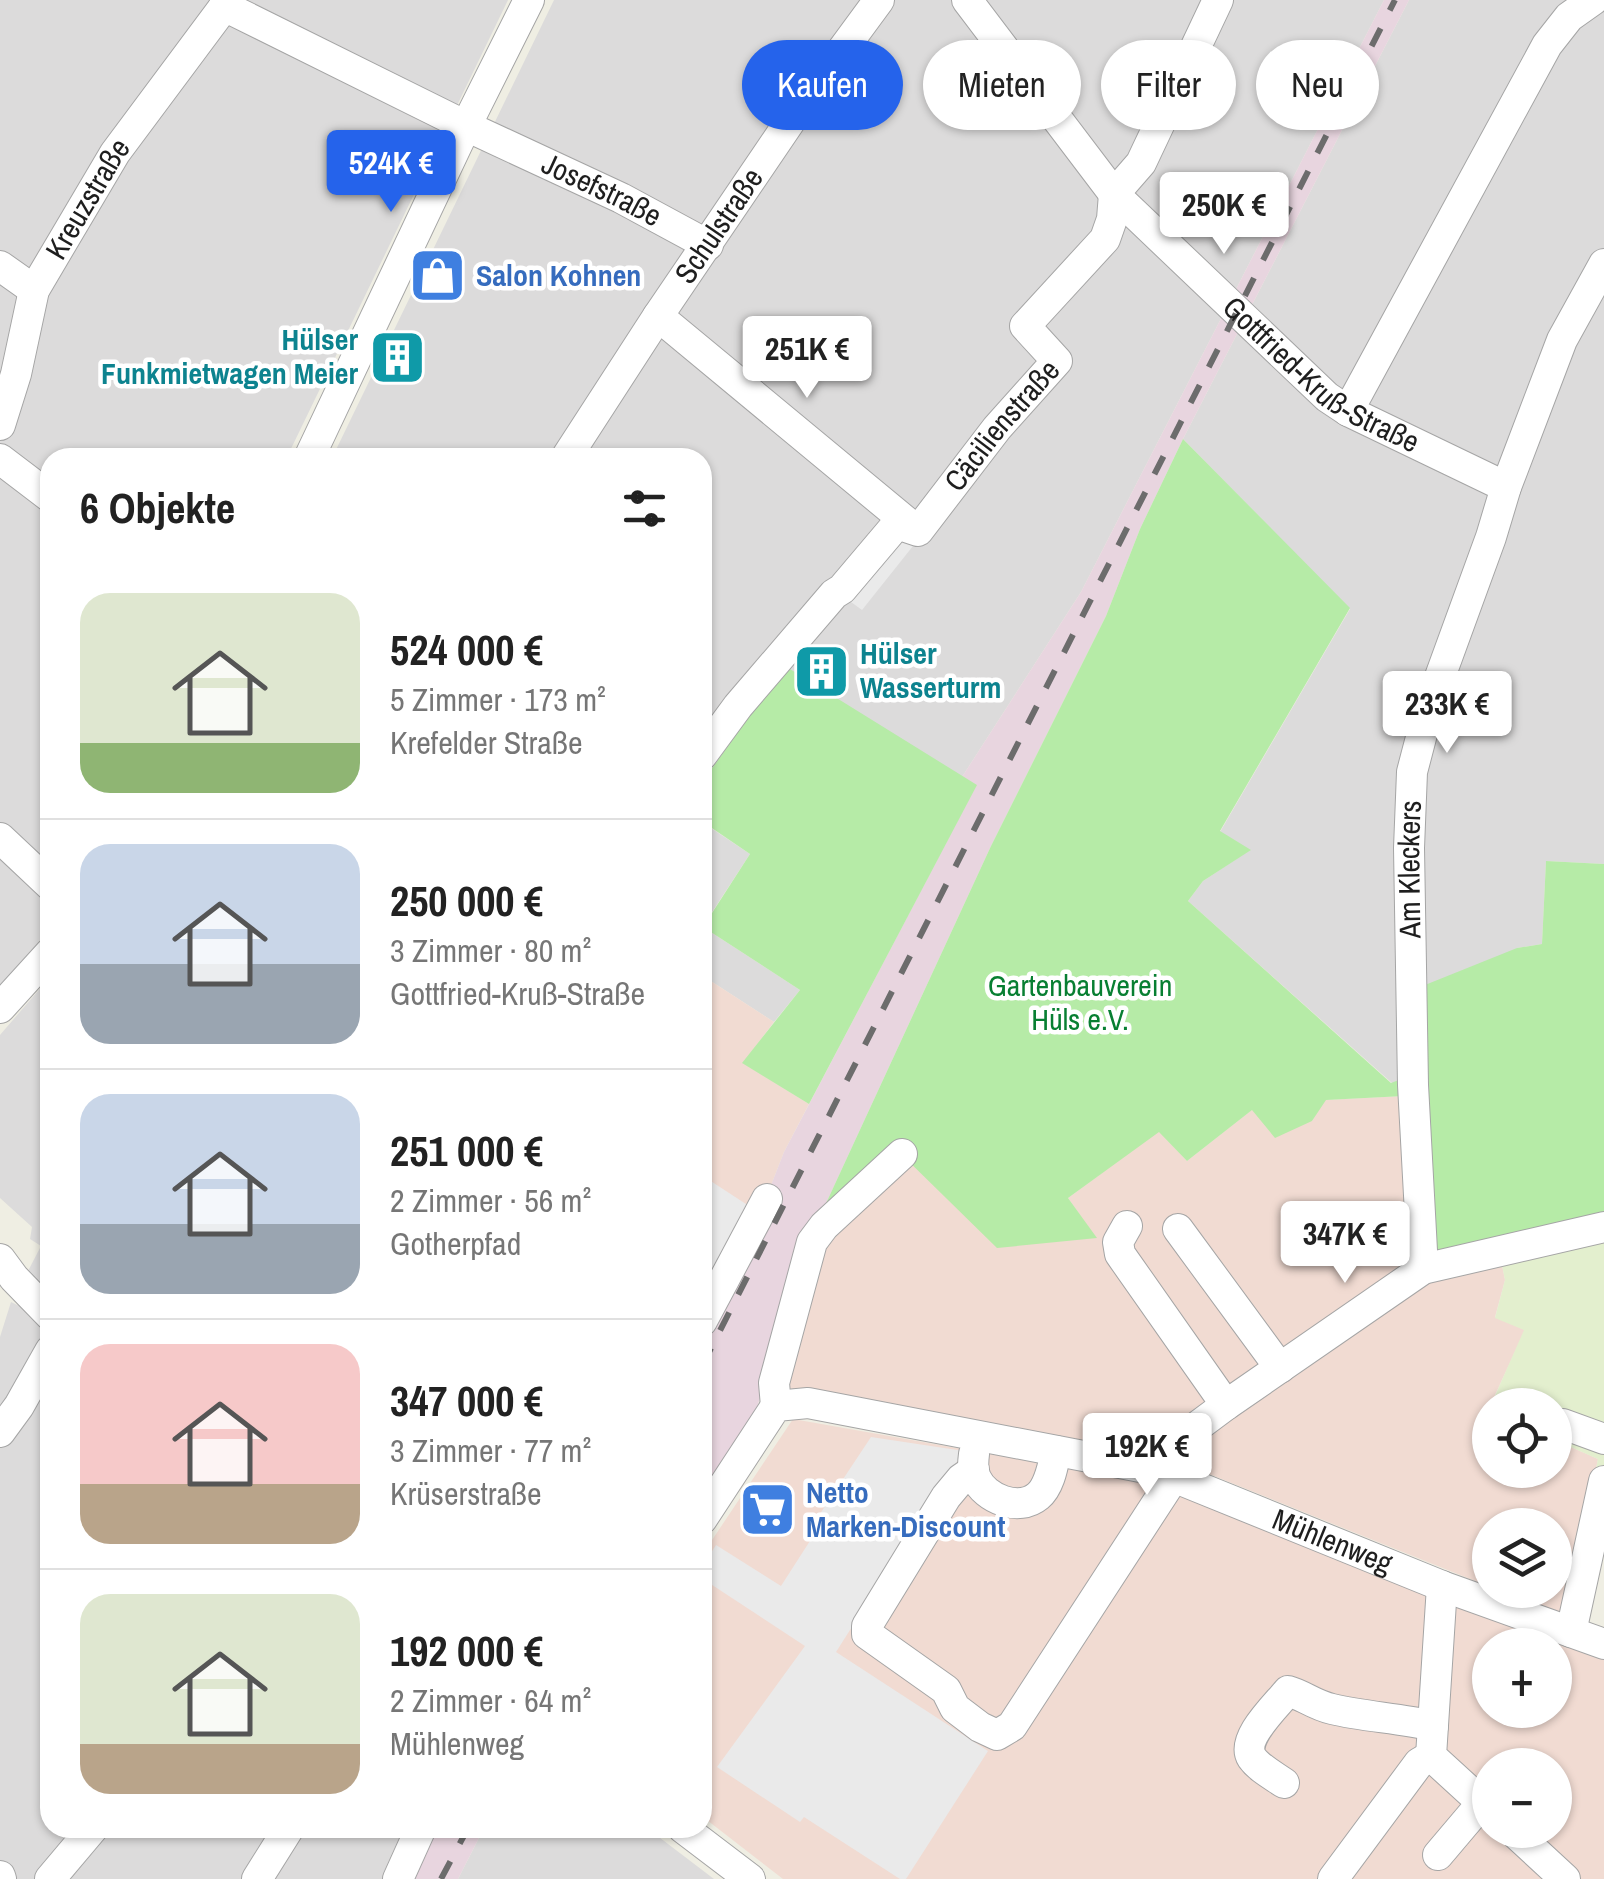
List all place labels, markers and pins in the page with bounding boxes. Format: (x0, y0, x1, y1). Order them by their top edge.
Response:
pin: 524K € (310, 130, 472, 215)
pin: 250K € (1143, 172, 1305, 257)
shop icon: Salon Kohnen (407, 246, 467, 306)
place label: Salon Kohnen (476, 255, 641, 295)
pin: 251K € (726, 316, 888, 401)
place label: Hülser Funkmietwagen Meier (101, 319, 358, 393)
building icon: Hülser Funkmietwagen Meier (367, 327, 427, 387)
place label: Hülser Wasserturm (860, 633, 1001, 707)
building icon: Hülser Wasserturm (791, 641, 851, 701)
pin: 233K € (1366, 671, 1528, 756)
pin: 347K € (1264, 1201, 1426, 1286)
pin: 192K € (1066, 1413, 1228, 1498)
place label: Netto Marken-Discount (806, 1472, 1006, 1546)
supermarket icon: Netto Marken-Discount (737, 1480, 797, 1540)

